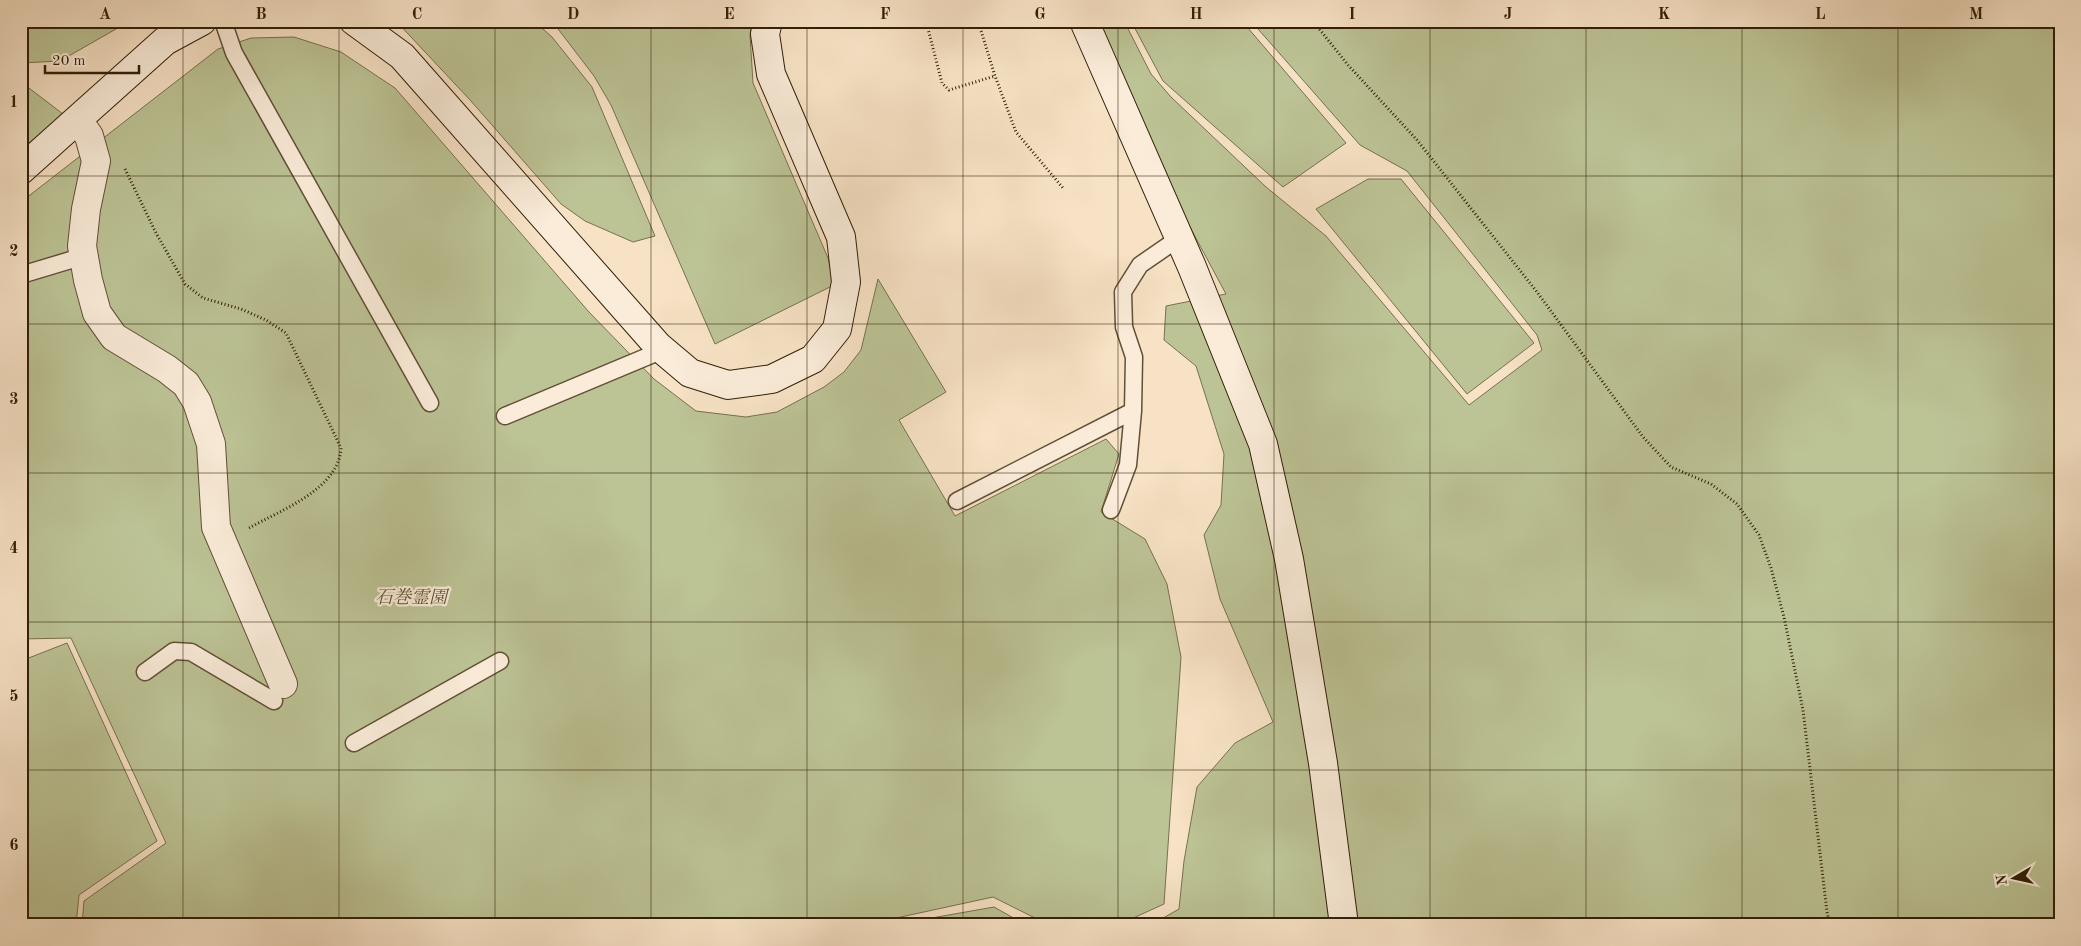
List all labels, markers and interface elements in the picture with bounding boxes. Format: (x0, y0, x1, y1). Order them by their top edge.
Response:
text: A (99, 7, 111, 23)
text: B (255, 7, 267, 23)
text: C (412, 7, 422, 23)
text: D (567, 7, 579, 23)
text: E (723, 7, 735, 23)
text: F (880, 7, 891, 23)
text: G (1034, 7, 1046, 23)
text: H (1189, 7, 1203, 23)
text: I (1348, 7, 1356, 23)
text: J (1504, 7, 1513, 23)
text: K (1658, 7, 1670, 23)
text: L (1815, 7, 1826, 23)
text: M (1969, 7, 1983, 23)
scale bar (45, 42, 139, 74)
text: 20 m (52, 54, 86, 69)
text: 1 (9, 95, 19, 111)
text: 2 (9, 244, 19, 260)
text: 3 (9, 392, 19, 408)
text: 4 (9, 541, 19, 557)
park label: 石巻霊園 (375, 587, 450, 607)
text: 5 (9, 689, 19, 705)
text: 6 (9, 838, 19, 854)
north arrow (1988, 854, 2038, 904)
text: N (1994, 873, 2010, 886)

